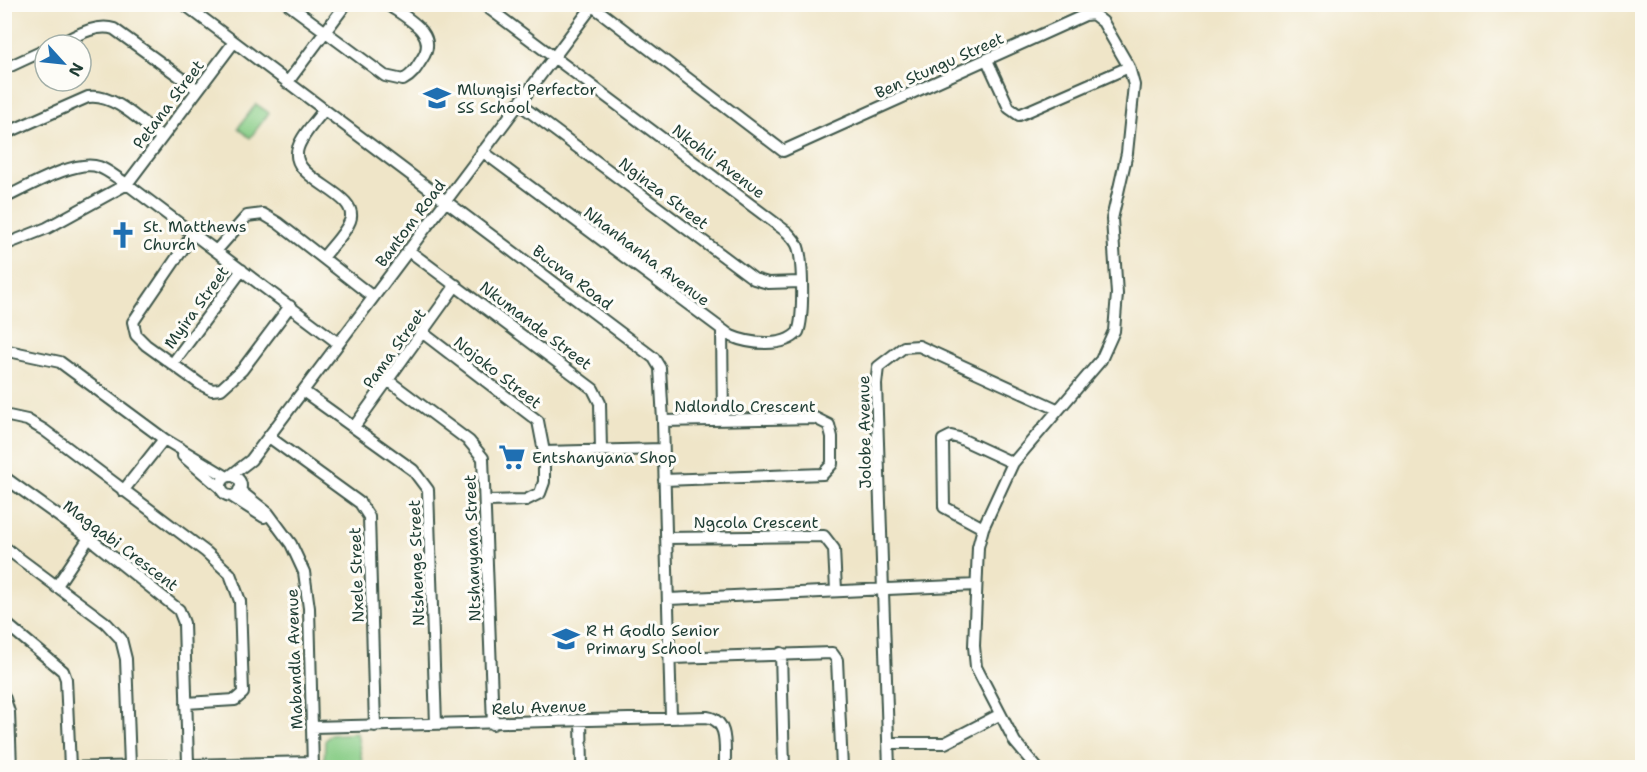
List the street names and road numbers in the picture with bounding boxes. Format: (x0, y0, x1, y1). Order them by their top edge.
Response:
street label: Ben Stungu Street (871, 28, 1007, 103)
street label: Petana Street (128, 56, 209, 153)
street label: Nkohli Avenue (668, 120, 769, 203)
street label: Nginza Street (615, 153, 713, 234)
street label: Bantom Road (371, 175, 450, 271)
street label: Nhanhanha Avenue (579, 202, 714, 311)
street label: Bucwa Road (528, 240, 617, 315)
street label: Myira Street (159, 262, 234, 353)
street label: Nkumande Street (475, 276, 596, 374)
street label: Pama Street (358, 304, 431, 393)
street label: Nojoko Street (450, 332, 546, 413)
street label: Jolobe Avenue (853, 375, 876, 489)
street label: Ndlondlo Crescent (674, 396, 816, 417)
street label: Ntshanyana Street (459, 474, 486, 622)
street label: Magqabi Crescent (59, 495, 183, 596)
street label: Ntshenge Street (404, 499, 429, 627)
street label: Ngcola Crescent (693, 512, 819, 533)
street label: Nxele Street (344, 527, 369, 623)
street label: Mabandla Avenue (282, 588, 307, 730)
street label: Relu Avenue (491, 695, 587, 720)

